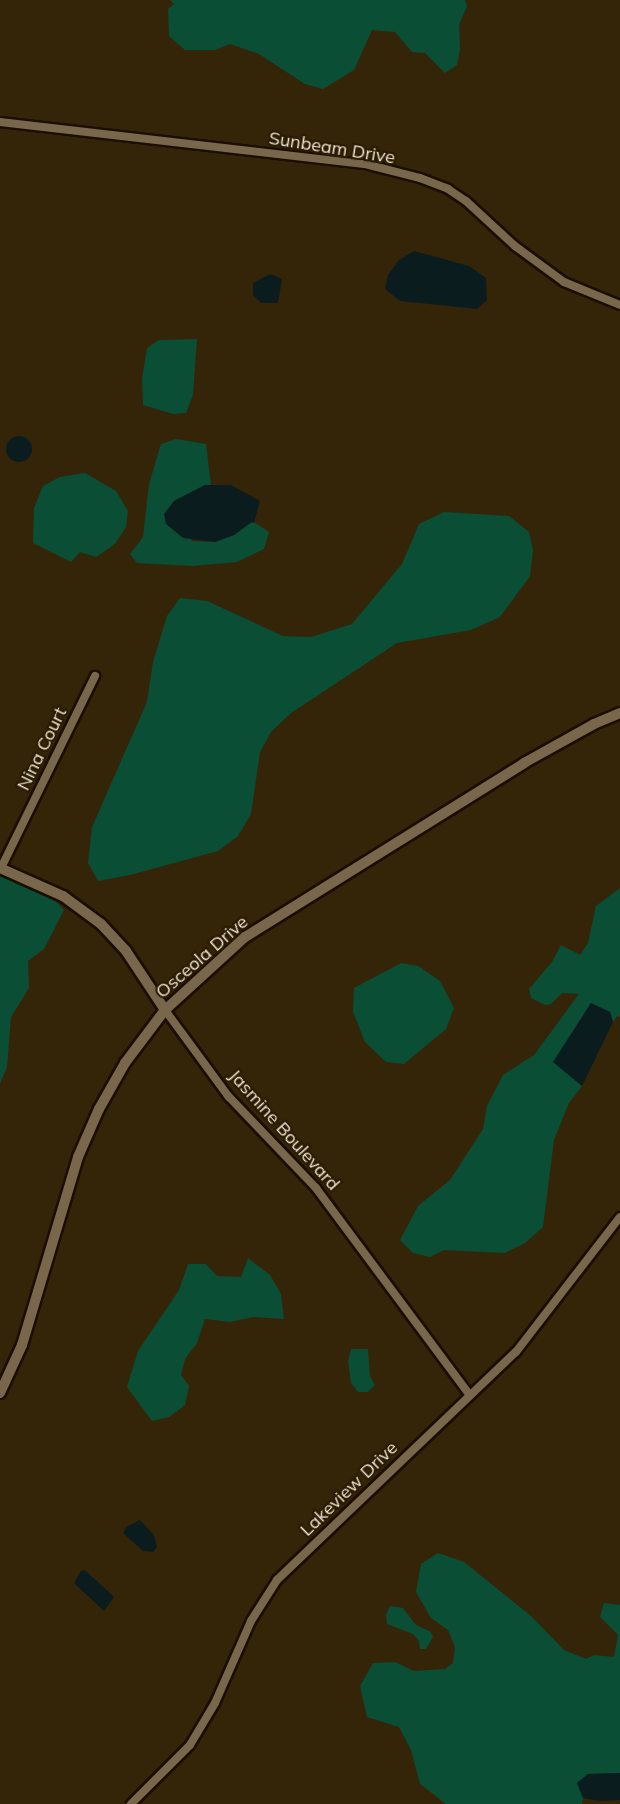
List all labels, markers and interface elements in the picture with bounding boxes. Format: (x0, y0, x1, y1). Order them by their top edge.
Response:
street label: Sunbeam Drive (267, 127, 397, 169)
street label: Nina Court (13, 704, 71, 794)
street label: Osceola Drive (152, 911, 252, 1003)
street label: Jasmine Boulevard (224, 1065, 344, 1195)
street label: Lakeview Drive (296, 1437, 402, 1541)

